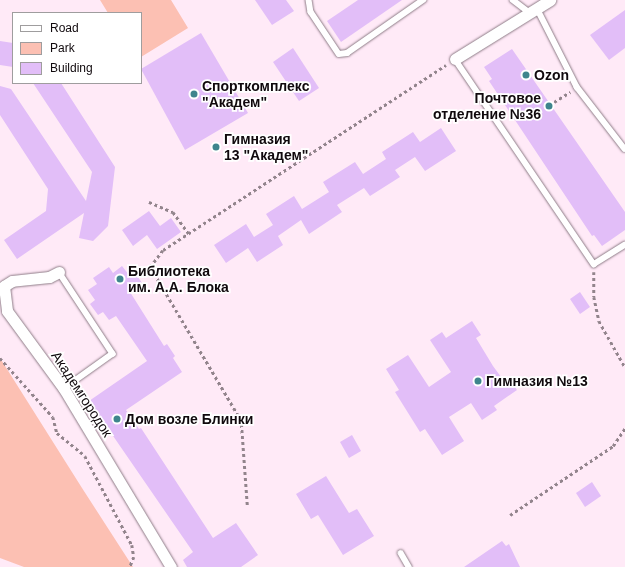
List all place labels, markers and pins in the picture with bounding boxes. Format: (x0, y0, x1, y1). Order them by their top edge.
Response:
place label: Ozon (534, 67, 569, 83)
marker: Ozon (521, 70, 531, 80)
place label: Спорткомплекс "Академ" (202, 78, 309, 110)
marker: Спорткомплекс "Академ" (189, 89, 199, 99)
place label: Почтовое отделение №36 (433, 90, 541, 122)
marker: Почтовое отделение №36 (544, 101, 554, 111)
place label: Гимназия 13 "Академ" (224, 131, 308, 164)
marker: Гимназия 13 "Академ" (211, 142, 221, 152)
place label: Библиотека им. А.А. Блока (128, 263, 229, 296)
marker: Библиотека им. А.А. Блока (115, 274, 125, 284)
place label: Гимназия №13 (486, 373, 588, 389)
marker: Гимназия №13 (473, 376, 483, 386)
place label: Дом возле Блинки (125, 411, 253, 427)
marker: Дом возле Блинки (112, 414, 122, 424)

